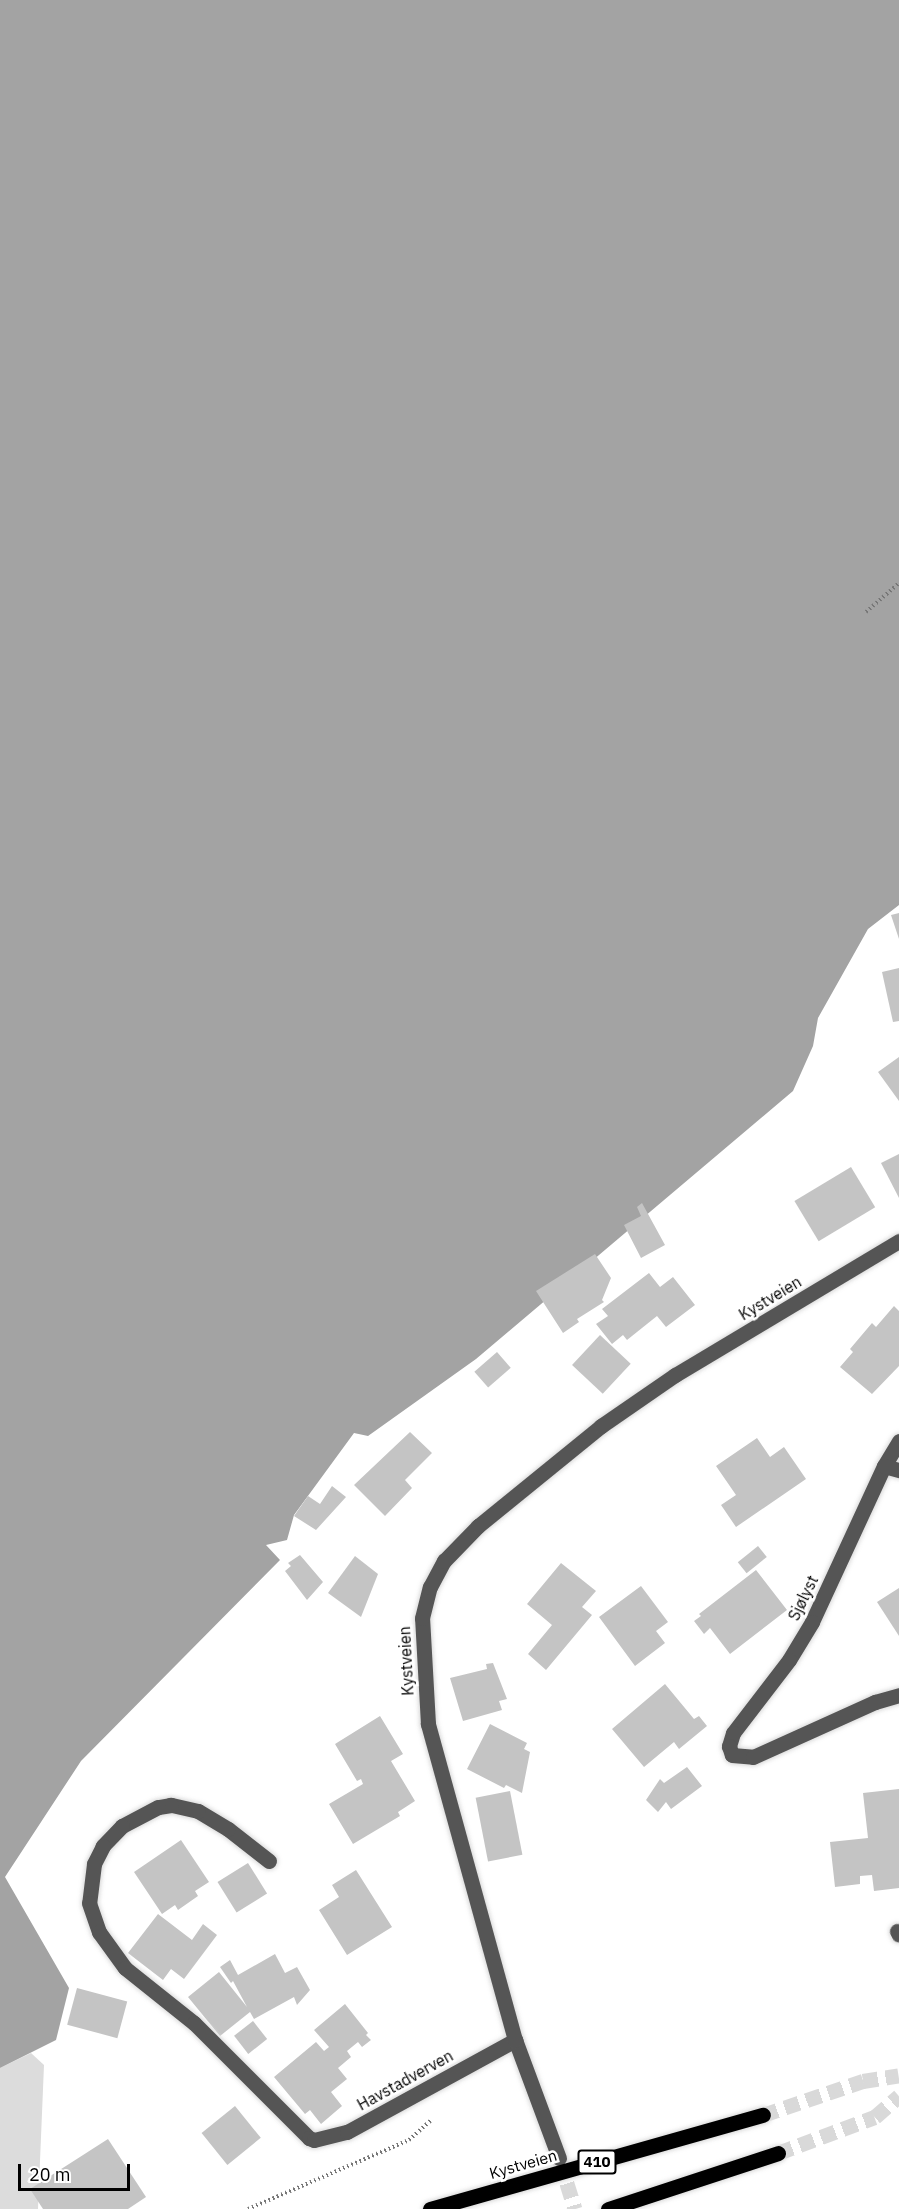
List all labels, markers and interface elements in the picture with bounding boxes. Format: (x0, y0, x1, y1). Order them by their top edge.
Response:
street label: Kystveien (735, 1272, 805, 1324)
street label: Sjølyst (784, 1572, 822, 1624)
street label: Kystveien (395, 1626, 417, 1696)
street label: Havstadverven (354, 2046, 456, 2114)
street label: Kystveien (487, 2145, 559, 2183)
road number: 410 (578, 2150, 616, 2174)
scale bar (21, 2152, 134, 2190)
text: 20 m (29, 2163, 71, 2186)

